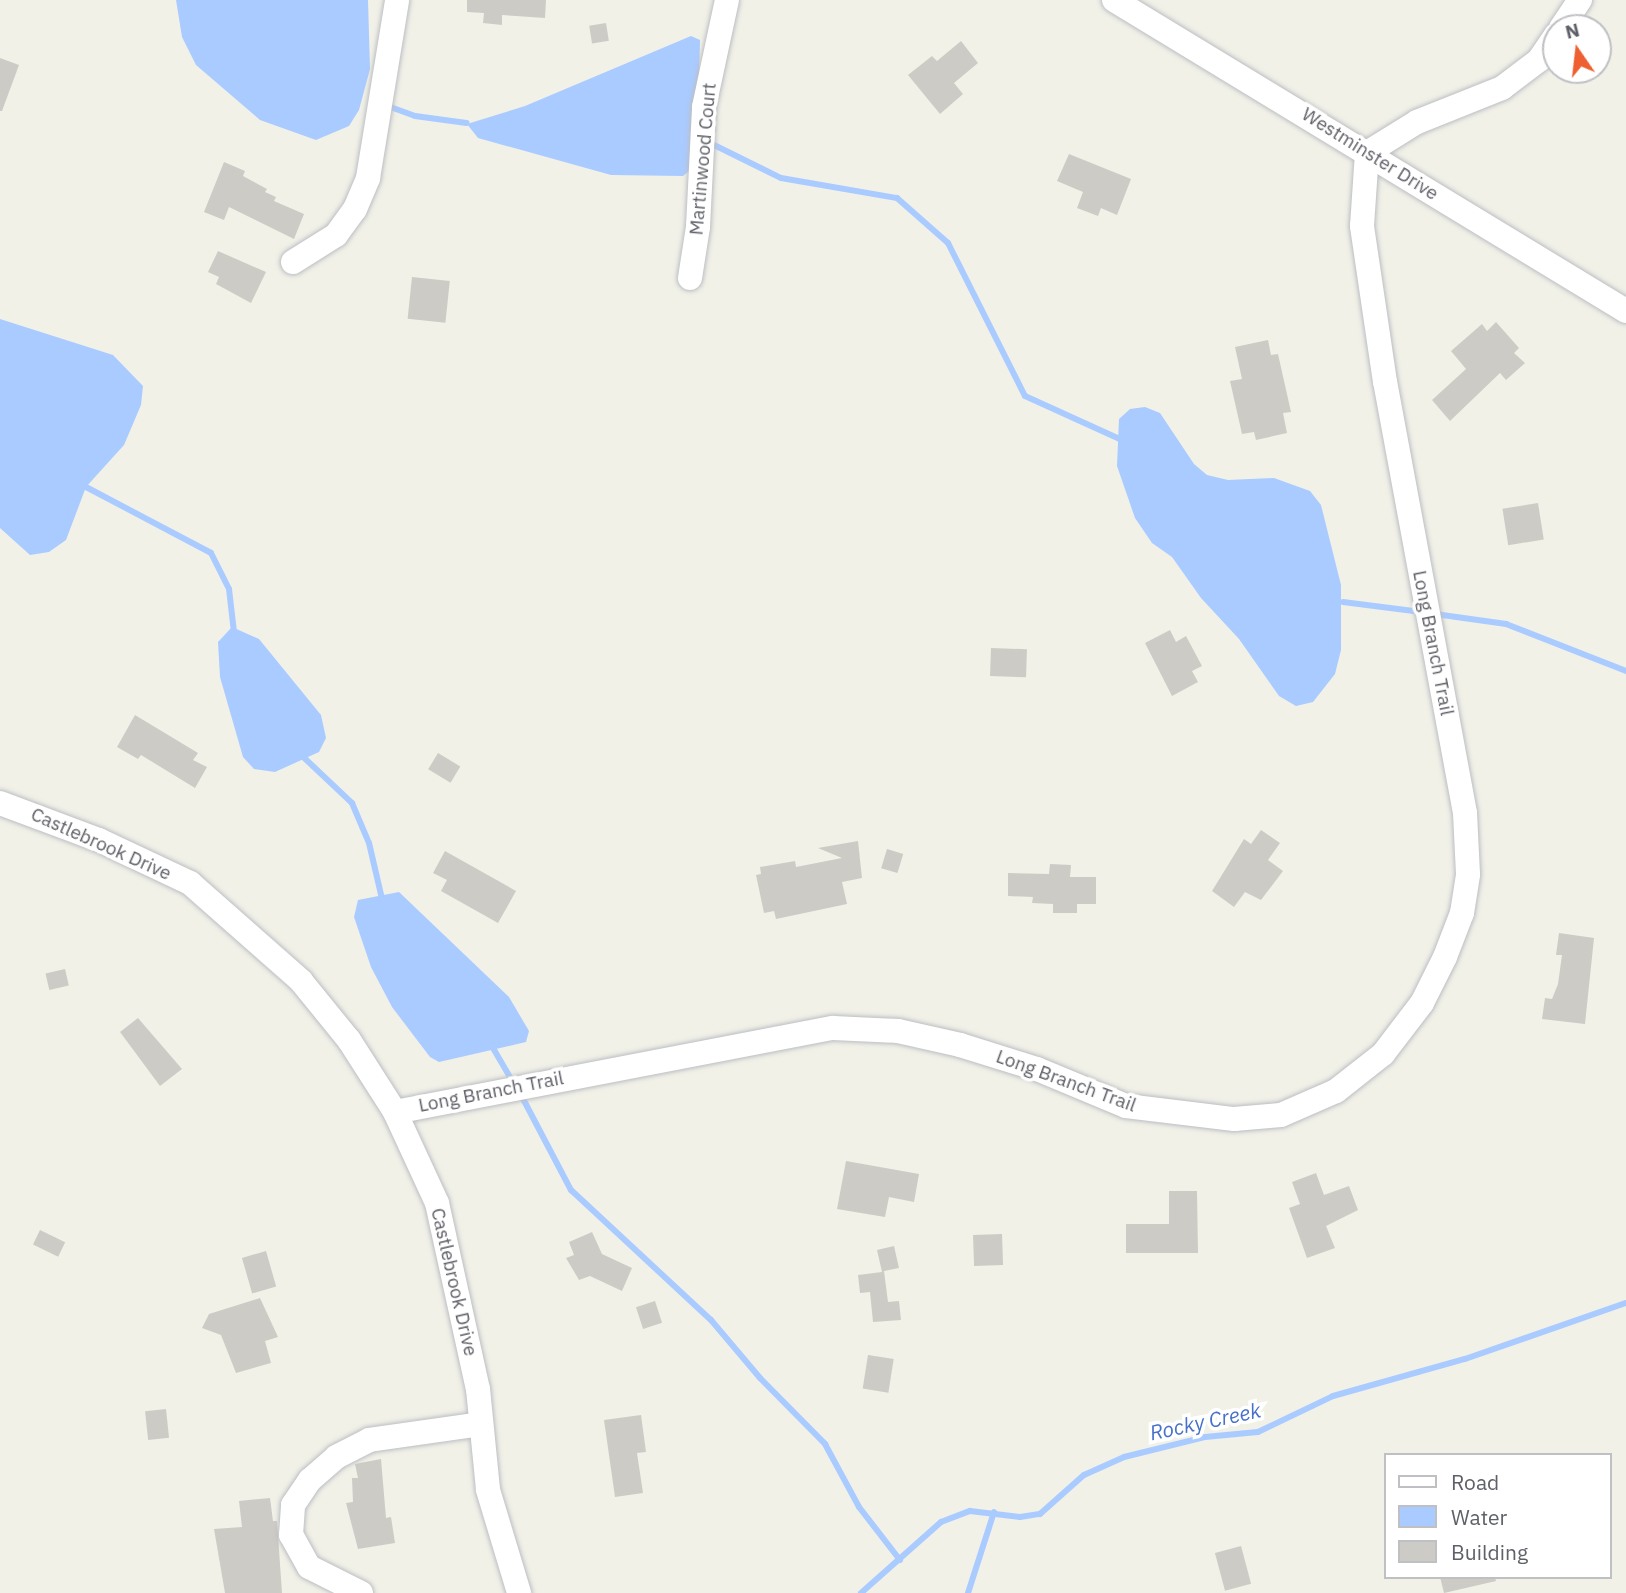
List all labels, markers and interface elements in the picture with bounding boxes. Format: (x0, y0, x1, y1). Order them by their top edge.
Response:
north arrow (1542, 14, 1612, 84)
text: N (1563, 17, 1582, 44)
street label: Martinwood Court (685, 82, 721, 236)
street label: Westminster Drive (1298, 103, 1442, 205)
street label: Long Branch Trail (1408, 569, 1458, 717)
street label: Castlebrook Drive (27, 803, 175, 885)
street label: Long Branch Trail (993, 1045, 1139, 1117)
street label: Long Branch Trail (417, 1067, 565, 1117)
street label: Castlebrook Drive (426, 1206, 482, 1358)
water label: Rocky Creek (1147, 1397, 1263, 1445)
legend (1384, 1453, 1612, 1579)
text: Road (1451, 1468, 1499, 1496)
text: Water (1451, 1503, 1507, 1531)
text: Building (1451, 1538, 1528, 1566)

